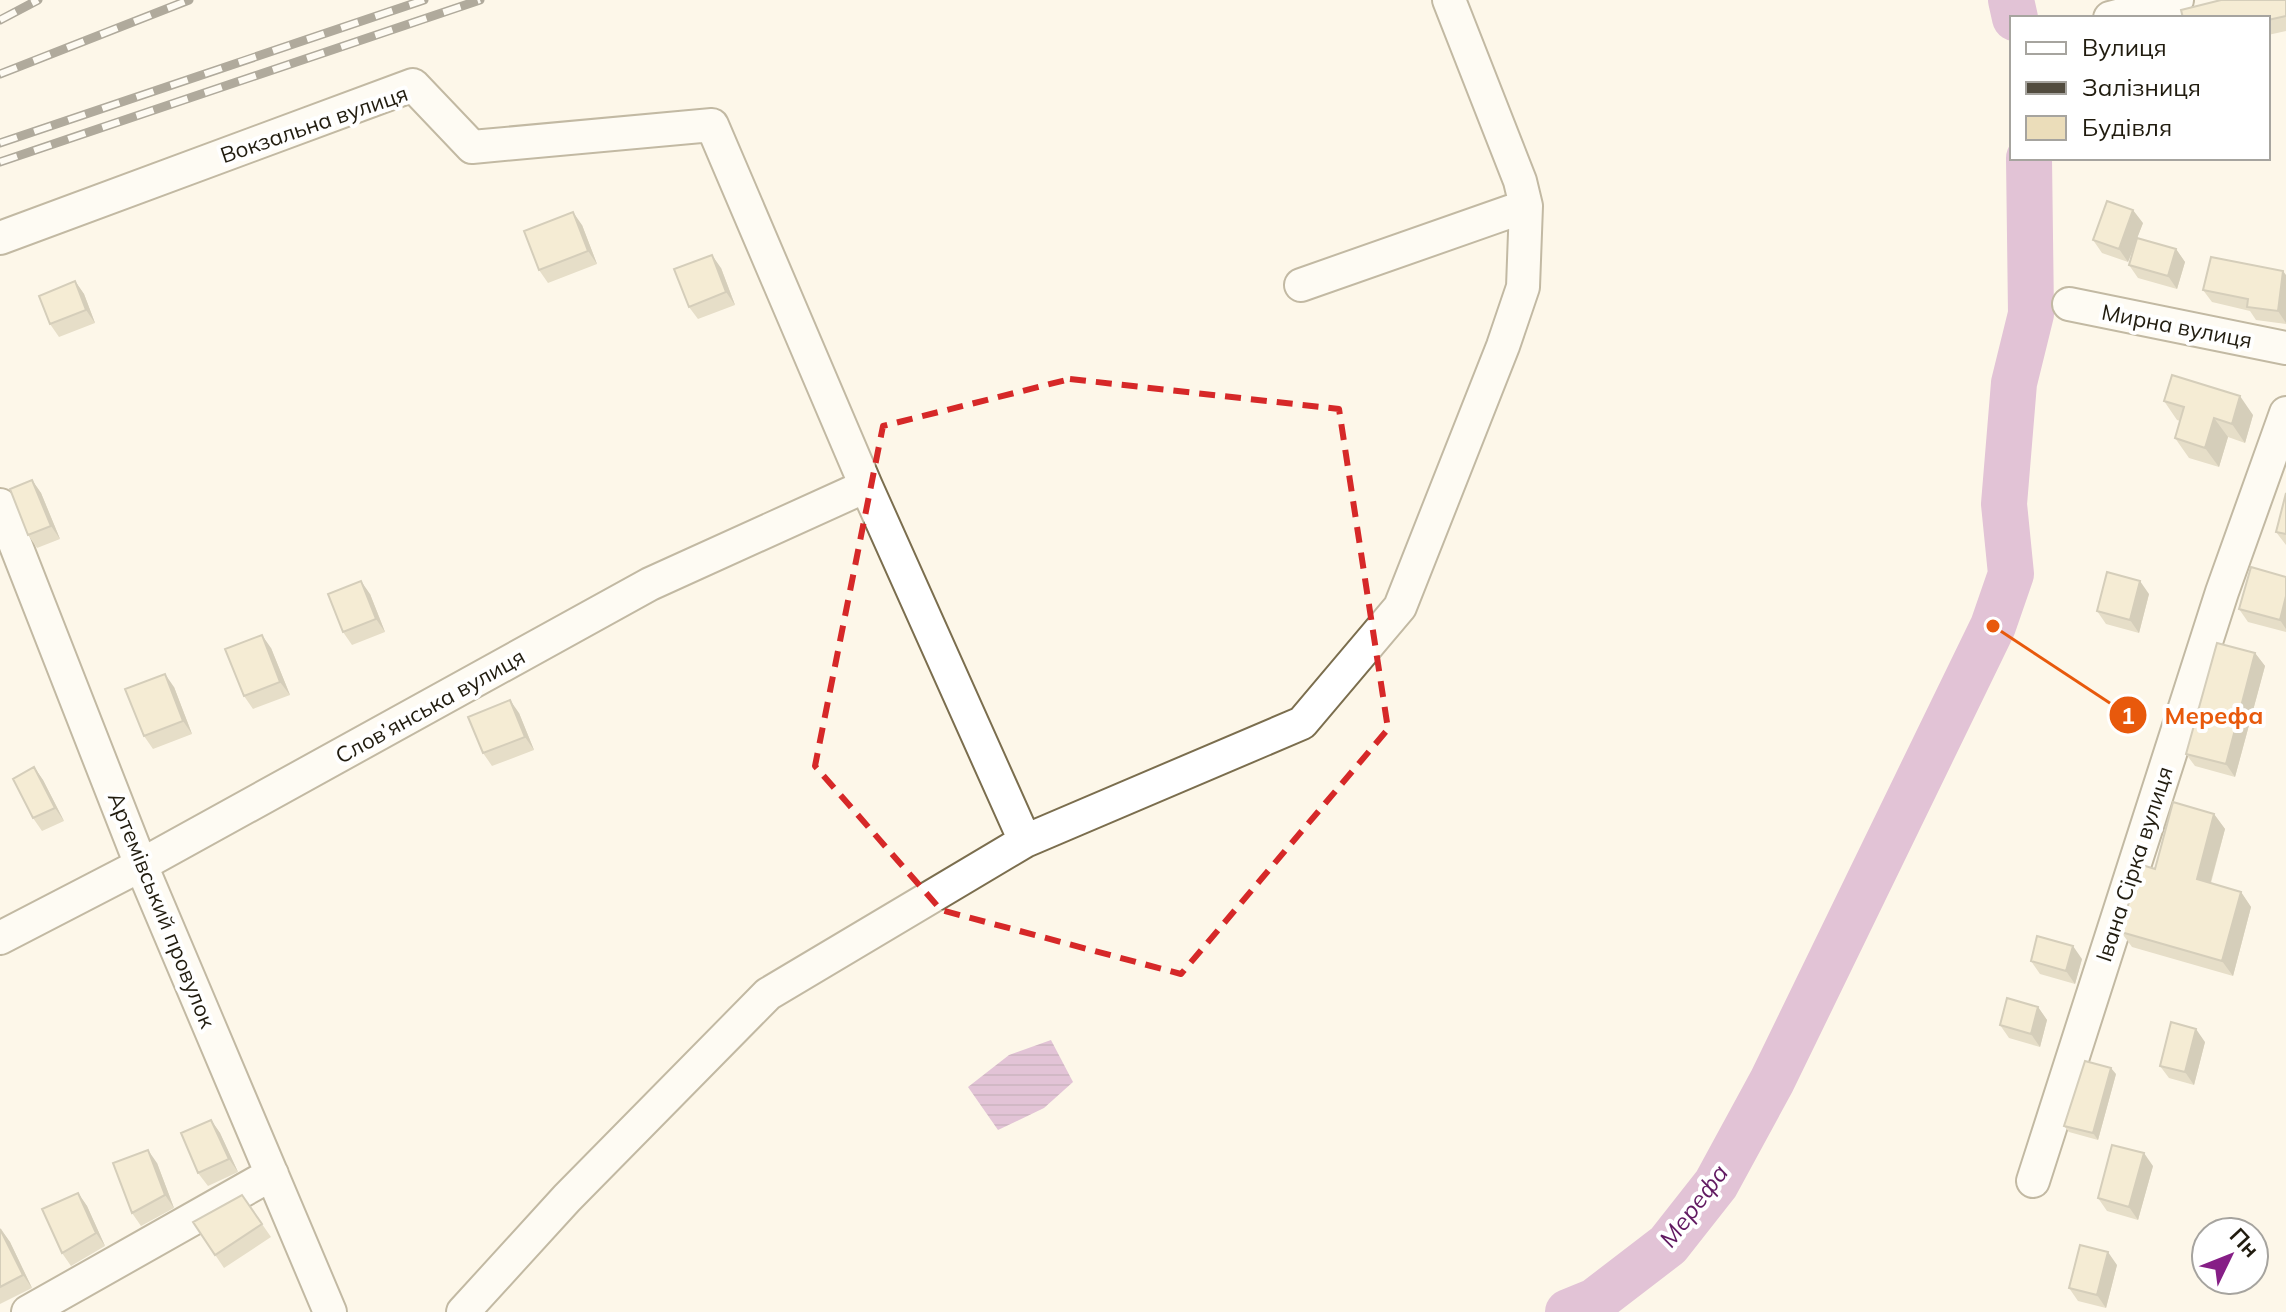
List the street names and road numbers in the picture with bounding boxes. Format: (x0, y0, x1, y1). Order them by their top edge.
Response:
street label: Вокзальна вулиця (217, 79, 411, 169)
street label: Мирна вулиця (2099, 298, 2255, 354)
street label: Слов’янська вулиця (330, 642, 530, 770)
street label: Івана Сірка вулиця (2089, 763, 2179, 965)
street label: Артемівський провулок (102, 788, 222, 1032)

